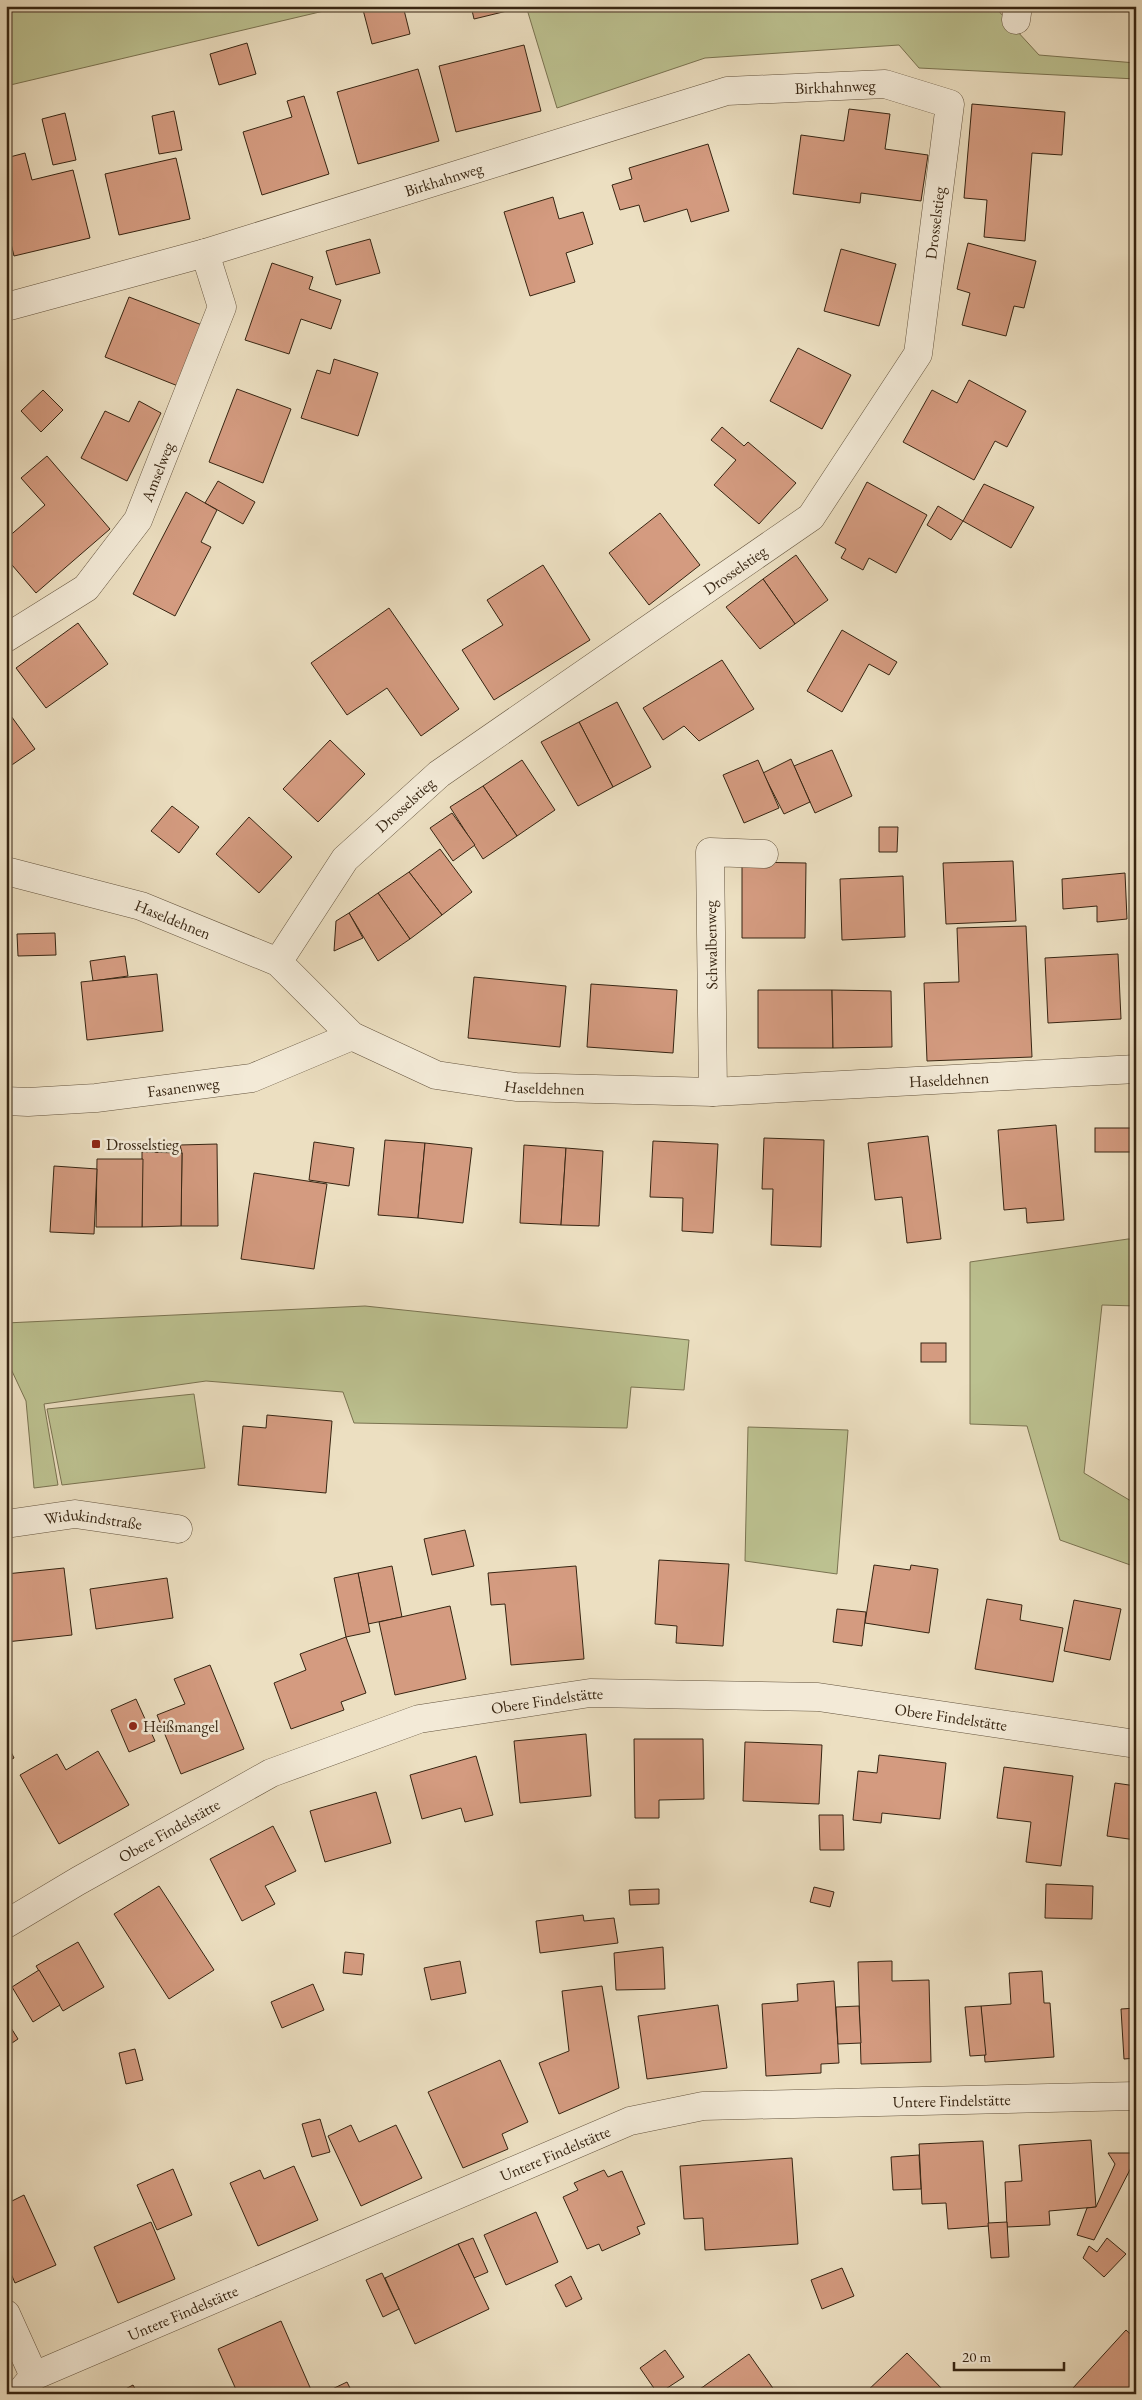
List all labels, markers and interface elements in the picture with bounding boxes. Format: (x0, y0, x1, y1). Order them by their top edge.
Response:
street label: Birkhahnweg (794, 74, 877, 98)
street label: Birkhahnweg (402, 157, 486, 201)
street label: Drosselstieg (920, 184, 950, 261)
street label: Amselweg (135, 438, 179, 505)
street label: Drosselstieg (699, 540, 772, 600)
street label: Drosselstieg (371, 772, 440, 837)
street label: Haseldehnen (132, 894, 215, 944)
street label: Schwalbenweg (700, 899, 722, 990)
street label: Haseldehnen (908, 1066, 990, 1092)
street label: Fasanenweg (146, 1072, 221, 1102)
street label: Haseldehnen (503, 1075, 585, 1099)
place label: Drosselstieg (106, 1134, 180, 1155)
marker: Drosselstieg (90, 1138, 102, 1150)
street label: Widukindstraße (43, 1503, 144, 1534)
street label: Obere Findelstätte (489, 1682, 603, 1718)
street label: Obere Findelstätte (893, 1698, 1009, 1735)
place label: Heißmangel (143, 1716, 219, 1737)
marker: Heißmangel (127, 1720, 139, 1732)
street label: Obere Findelstätte (114, 1793, 223, 1867)
street label: Untere Findelstätte (892, 2088, 1011, 2112)
street label: Untere Findelstätte (496, 2120, 613, 2186)
street label: Untere Findelstätte (124, 2280, 241, 2345)
scale bar (954, 2340, 1064, 2372)
text: 20 m (962, 2347, 991, 2366)

